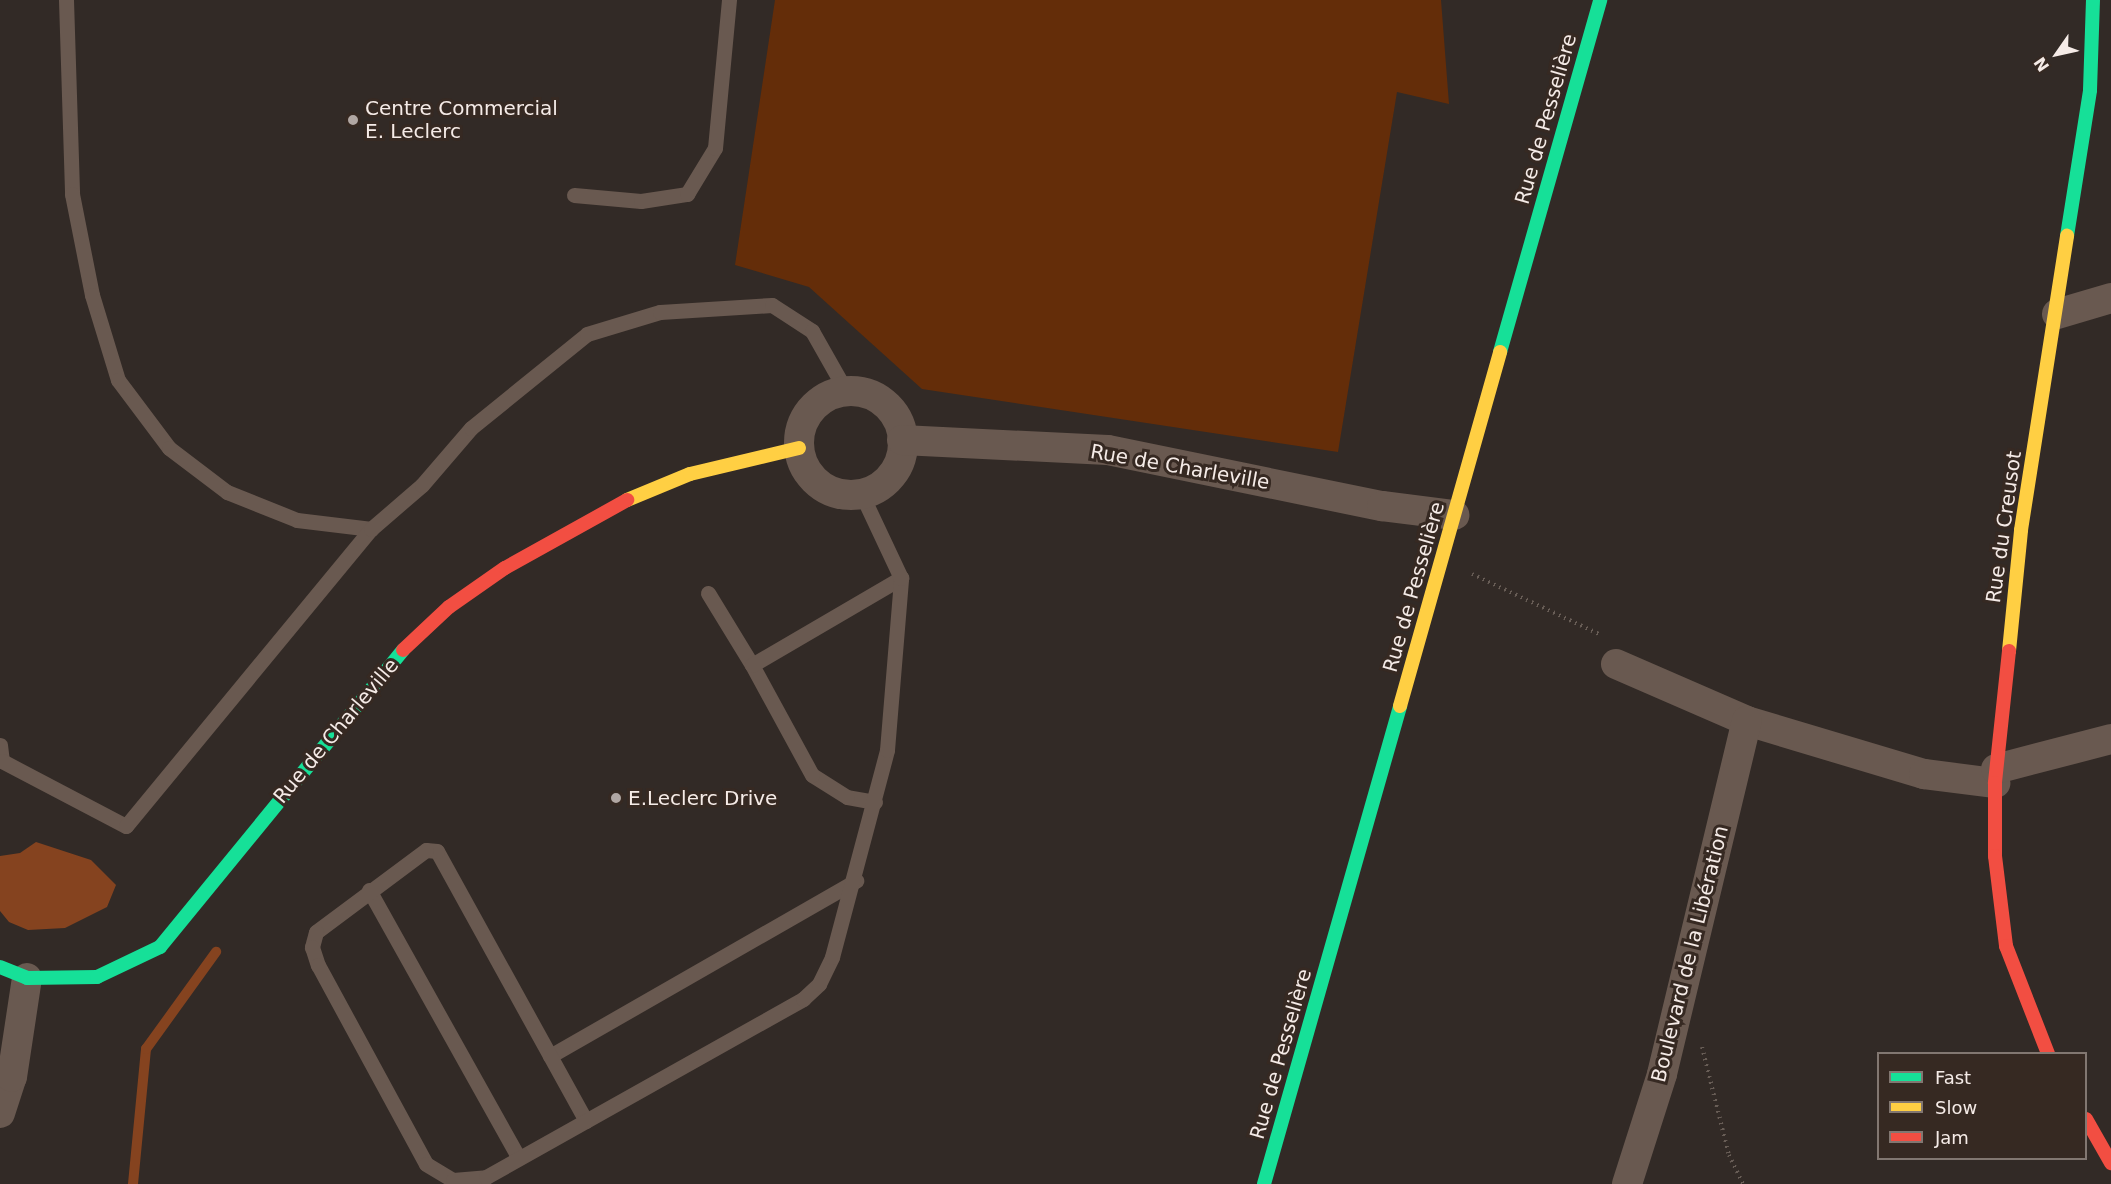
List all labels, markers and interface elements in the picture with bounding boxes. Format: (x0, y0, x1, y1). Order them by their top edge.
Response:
north arrow (2027, 24, 2087, 84)
street label: Rue de Pesselière (1510, 31, 1582, 207)
text: N (2030, 53, 2053, 75)
place label: Centre Commercial E. Leclerc (365, 96, 558, 143)
marker: Centre Commercial E. Leclerc (346, 113, 360, 127)
street label: Rue de Charleville (1089, 439, 1271, 495)
street label: Rue du Creusot (1981, 449, 2027, 605)
street label: Rue de Pesselière (1378, 499, 1450, 675)
street label: Rue de Charleville (268, 654, 404, 808)
place label: E.Leclerc Drive (628, 786, 777, 810)
marker: E.Leclerc Drive (609, 791, 623, 805)
street label: Boulevard de la Libération (1646, 823, 1734, 1085)
street label: Rue de Pesselière (1245, 966, 1317, 1142)
legend (1877, 1052, 2087, 1160)
text: Fast (1935, 1067, 1971, 1088)
text: Slow (1935, 1097, 1977, 1118)
text: Jam (1935, 1127, 1969, 1148)

